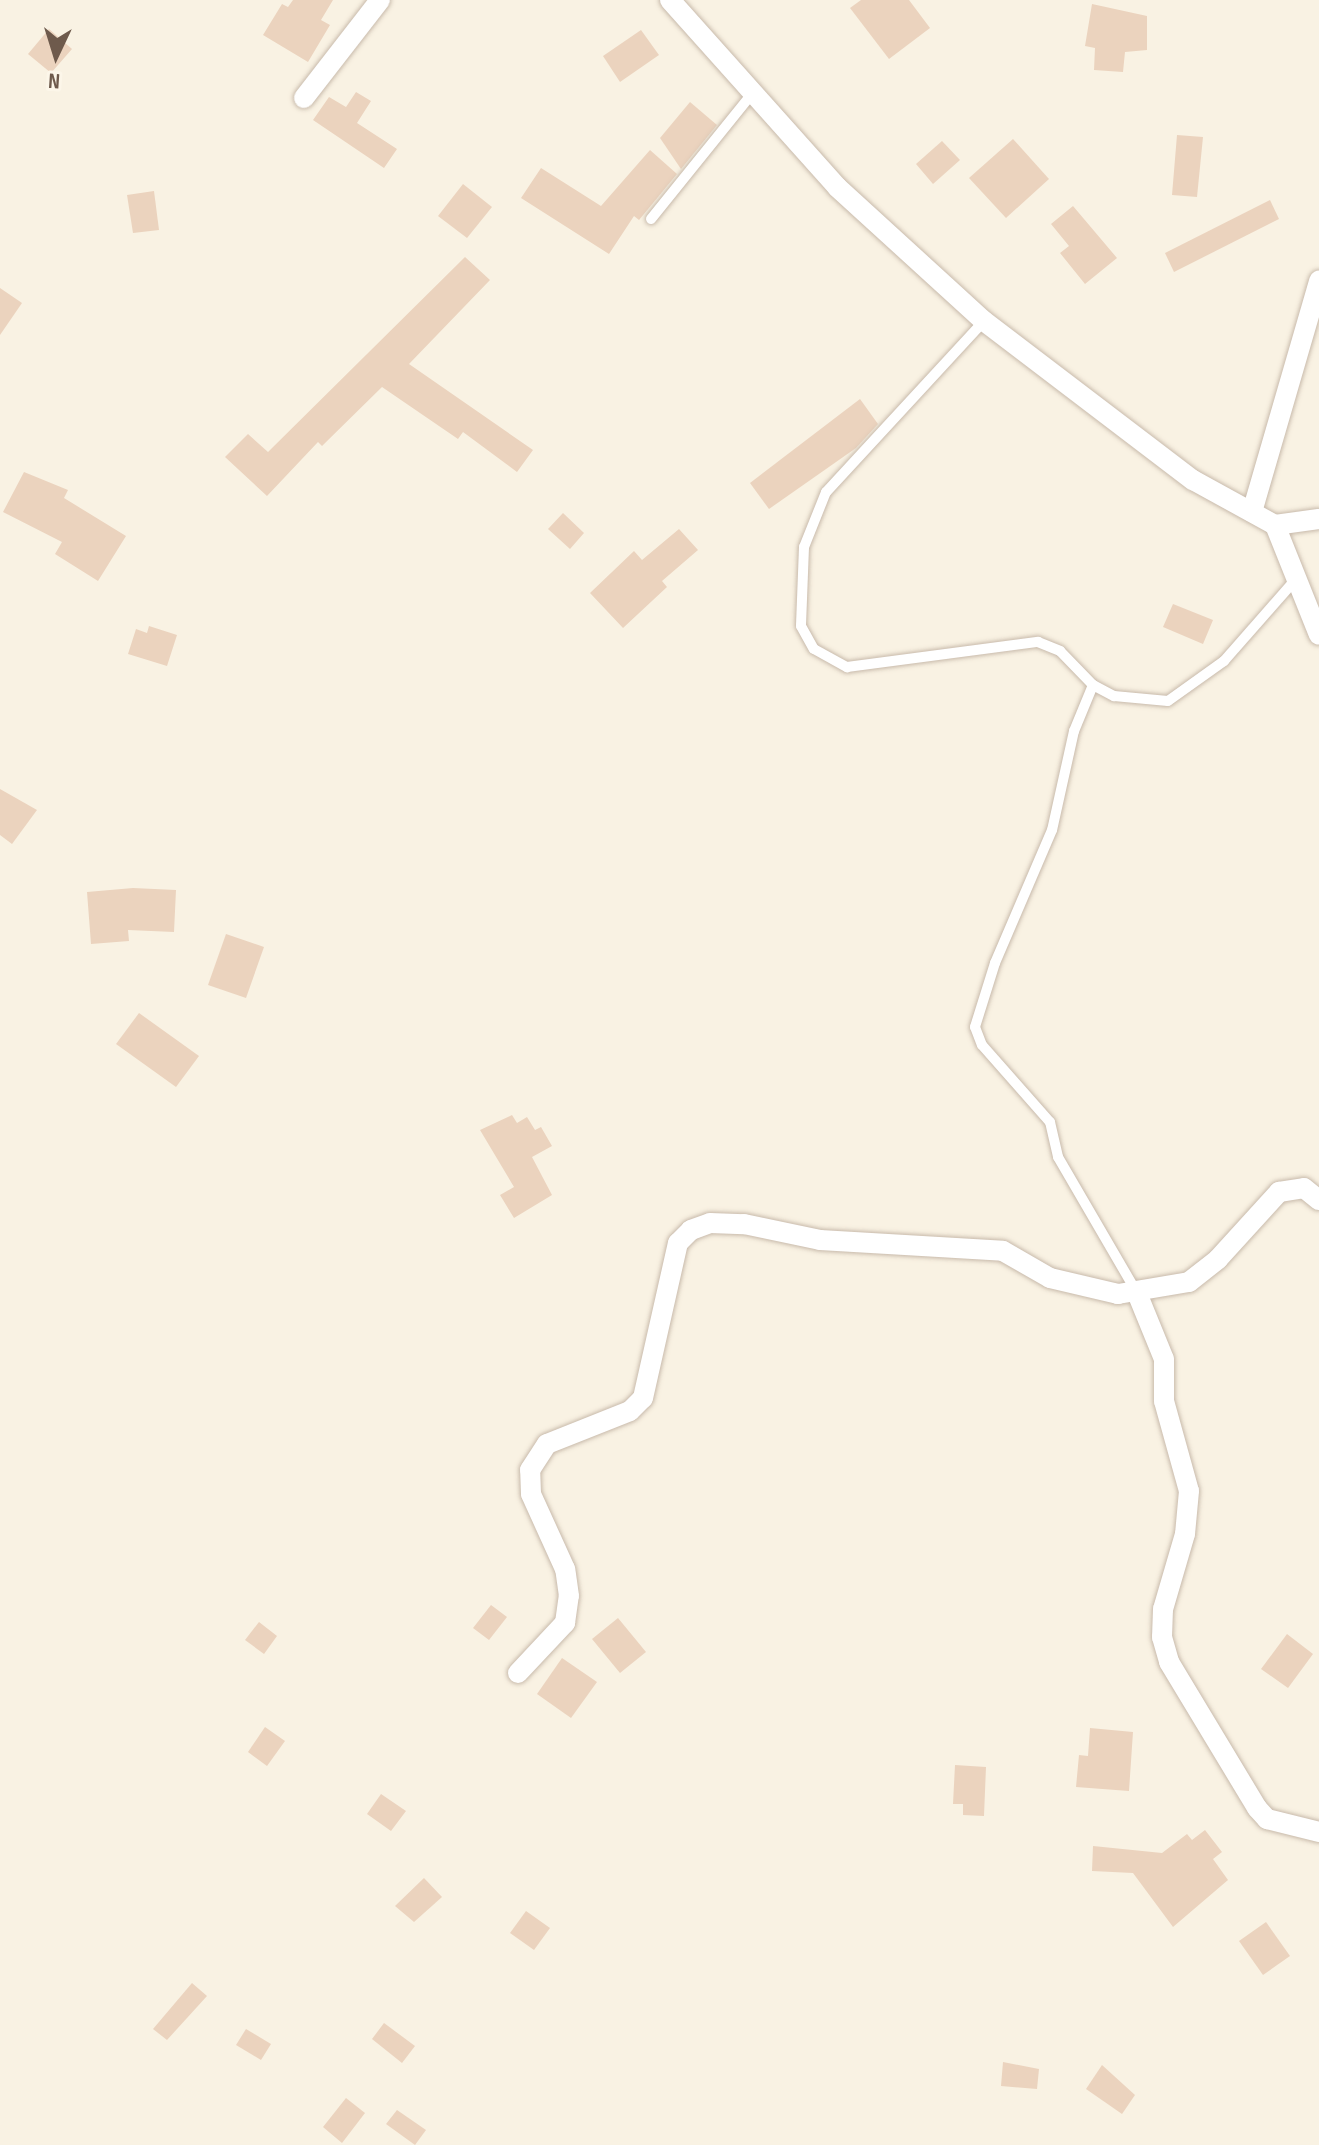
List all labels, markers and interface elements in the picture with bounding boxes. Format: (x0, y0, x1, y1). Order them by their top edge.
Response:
north arrow (16, 16, 96, 96)
text: N (47, 67, 61, 94)

